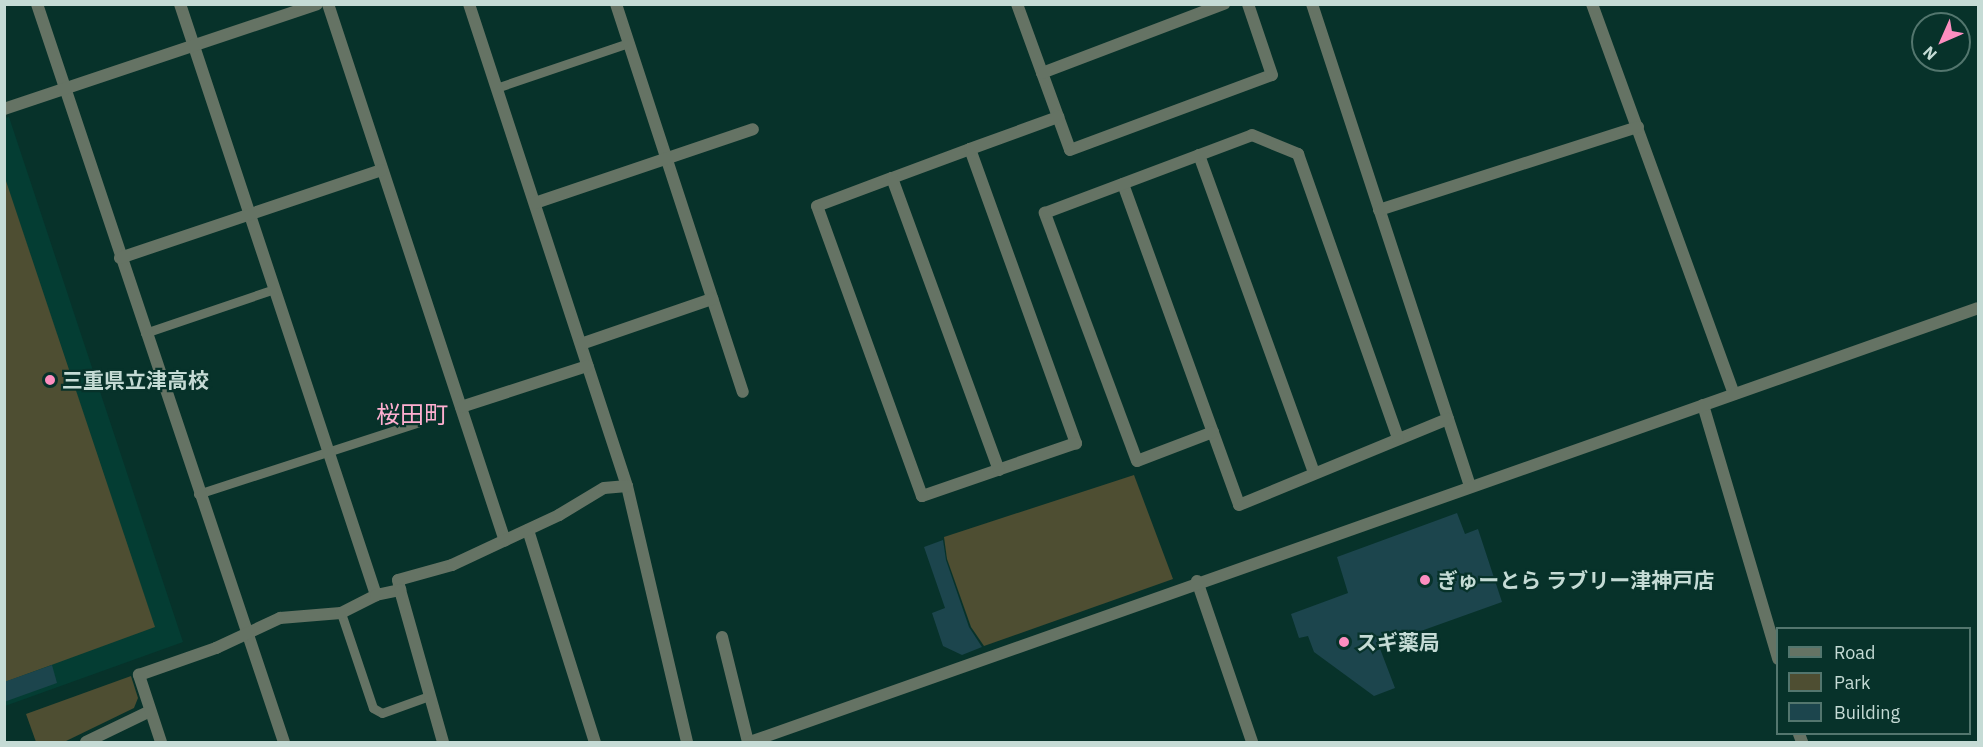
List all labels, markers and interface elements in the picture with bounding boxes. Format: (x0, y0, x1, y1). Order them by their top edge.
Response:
north arrow (1911, 12, 1971, 72)
text: N (1919, 42, 1941, 64)
place label: 三重県立津高校 (62, 367, 209, 393)
marker: 三重県立津高校 (43, 373, 57, 387)
district label: 桜田町 (376, 401, 448, 429)
place label: ぎゅーとら ラブリー津神戸店 (1437, 567, 1715, 593)
marker: ぎゅーとら ラブリー津神戸店 (1418, 573, 1432, 587)
legend (1776, 627, 1971, 735)
place label: スギ薬局 (1356, 629, 1440, 655)
marker: スギ薬局 (1337, 635, 1351, 649)
text: Road (1834, 641, 1875, 664)
text: Park (1834, 671, 1870, 694)
text: Building (1834, 701, 1900, 724)

